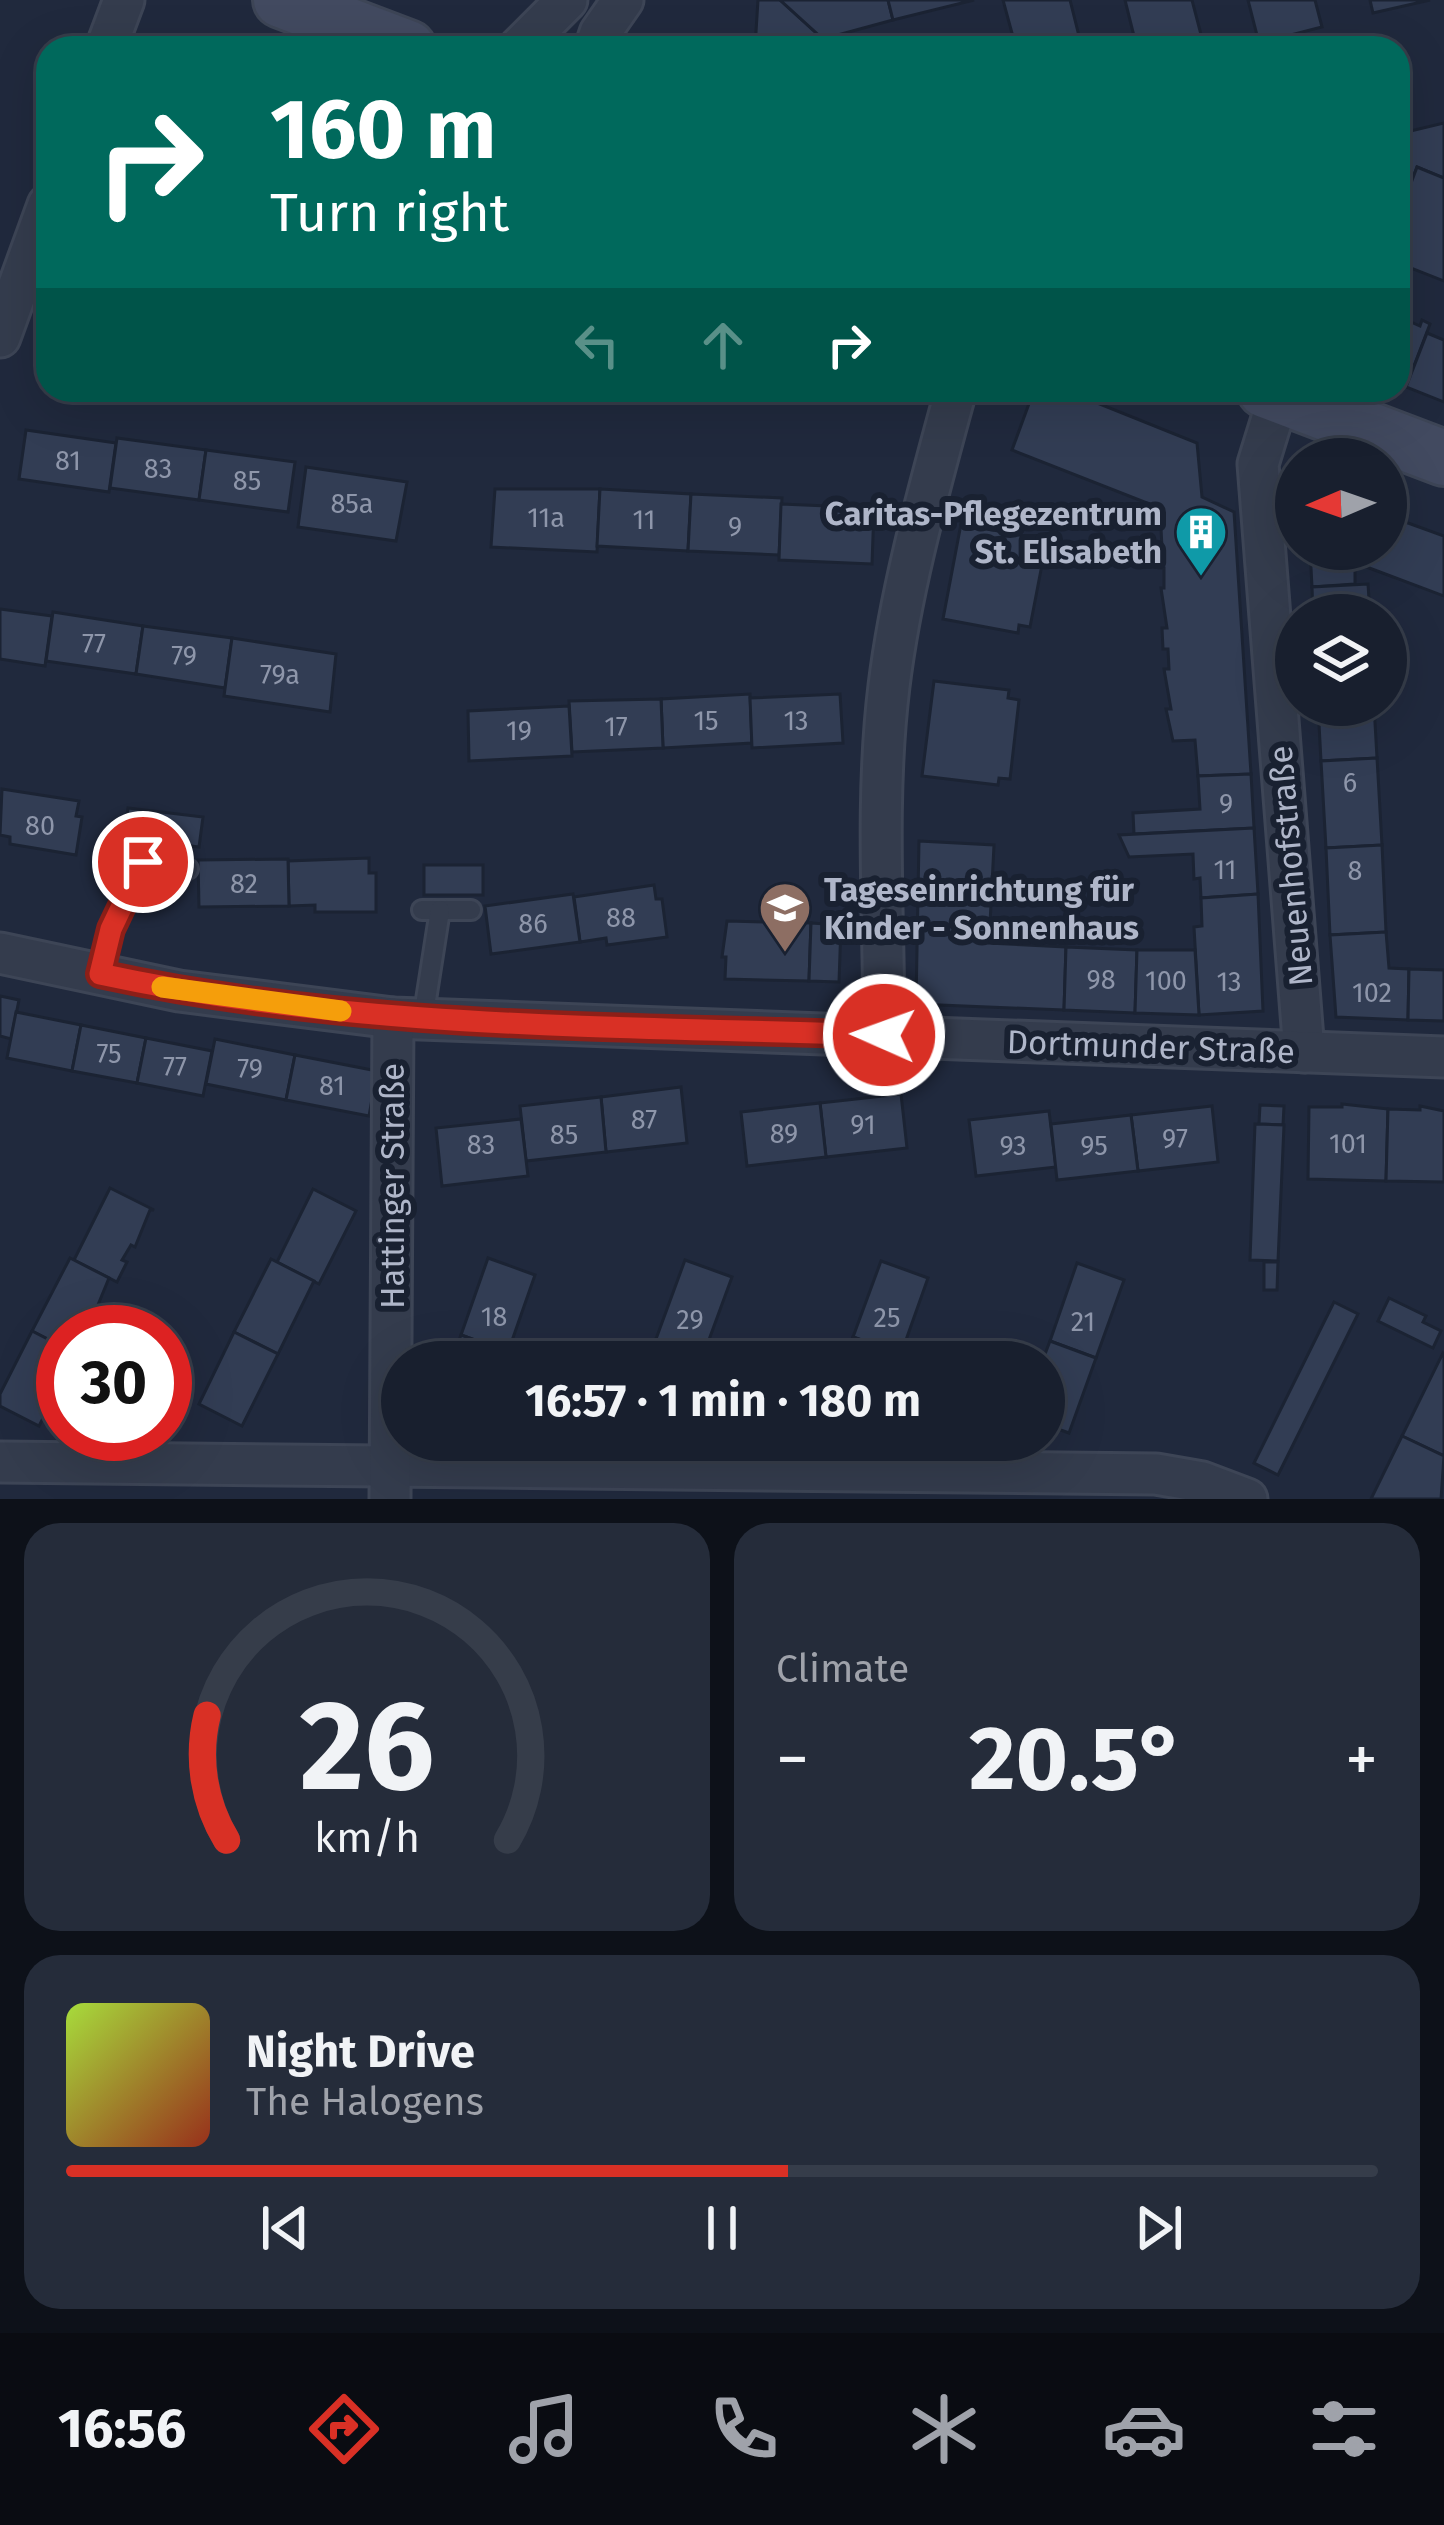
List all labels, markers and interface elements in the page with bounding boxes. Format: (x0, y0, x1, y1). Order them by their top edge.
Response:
text: 160 m (270, 79, 496, 180)
icon: right (72, 84, 228, 240)
text: Turn right (270, 181, 509, 245)
icon: left (564, 312, 630, 378)
icon: ahead (690, 312, 756, 378)
icon: right (816, 312, 882, 378)
north arrow (1275, 438, 1407, 570)
map controls (1275, 438, 1407, 726)
house number: 81 (55, 445, 81, 477)
house number: 83 (144, 453, 172, 485)
house number: 85 (233, 465, 261, 497)
house number: 85a (330, 488, 374, 520)
place label: Caritas-Pflegezentrum St. Elisabeth (825, 494, 1162, 572)
house number: 11a (527, 502, 565, 534)
house number: 11 (632, 504, 656, 536)
building icon: Caritas-Pflegezentrum St. Elisabeth (1173, 504, 1229, 578)
house number: 9 (728, 511, 742, 543)
button: layers (1275, 594, 1407, 726)
house number: 77 (82, 628, 106, 660)
house number: 79 (171, 640, 197, 672)
house number: 79a (260, 659, 300, 691)
house number: 15 (693, 705, 719, 737)
house number: 13 (783, 705, 809, 737)
house number: 17 (604, 711, 628, 743)
house number: 19 (506, 715, 532, 747)
street label: Neuenhofstraße (1261, 744, 1321, 988)
house number: 6 (1343, 767, 1357, 799)
house number: 9 (1219, 788, 1233, 820)
house number: 80 (25, 810, 55, 842)
pin (92, 811, 194, 913)
icon: arrive (110, 829, 176, 895)
house number: 11 (1213, 854, 1237, 886)
house number: 8 (1348, 855, 1362, 887)
house number: 82 (230, 868, 258, 900)
place label: Tageseinrichtung für Kinder - Sonnenhaus (824, 870, 1139, 948)
school or university icon: Tageseinrichtung für Kinder - Sonnenhaus (757, 880, 813, 954)
house number: 88 (606, 902, 636, 934)
house number: 86 (518, 908, 548, 940)
house number: 98 (1086, 964, 1116, 996)
house number: 100 (1145, 965, 1187, 997)
house number: 13 (1216, 966, 1242, 998)
position arrow (821, 972, 947, 1098)
house number: 102 (1352, 977, 1392, 1009)
street label: Dortmunder Straße (1006, 1022, 1296, 1072)
house number: 75 (96, 1038, 122, 1070)
house number: 77 (163, 1051, 187, 1083)
house number: 79 (237, 1053, 263, 1085)
street label: Hattinger Straße (373, 1063, 413, 1309)
house number: 81 (319, 1070, 345, 1102)
house number: 87 (631, 1104, 657, 1136)
house number: 91 (850, 1109, 876, 1141)
house number: 89 (770, 1118, 798, 1150)
house number: 85 (550, 1119, 578, 1151)
house number: 97 (1162, 1123, 1188, 1155)
house number: 101 (1329, 1128, 1367, 1160)
house number: 83 (467, 1129, 495, 1161)
house number: 93 (999, 1130, 1027, 1162)
house number: 95 (1080, 1130, 1108, 1162)
house number: 18 (481, 1301, 507, 1333)
house number: 25 (874, 1302, 900, 1334)
house number: 29 (676, 1304, 704, 1336)
speed limit sign: 30 (36, 1305, 192, 1461)
house number: 21 (1071, 1306, 1095, 1338)
text: 16:57 · 1 min · 180 m (525, 1374, 921, 1428)
text: Climate (776, 1646, 909, 1692)
text: 26 (300, 1672, 434, 1822)
text: 20.5° (969, 1705, 1185, 1813)
text: − (776, 1720, 809, 1799)
text: + (1345, 1720, 1378, 1799)
text: km/h (314, 1812, 420, 1863)
text: Night Drive (246, 2025, 475, 2079)
text: The Halogens (246, 2079, 484, 2125)
icon: previous (252, 2195, 318, 2261)
icon: pause (689, 2195, 755, 2261)
icon: next (1126, 2195, 1192, 2261)
icon: directions (302, 2387, 386, 2471)
icon: music (502, 2387, 586, 2471)
icon: phone (702, 2387, 786, 2471)
icon: climate (902, 2387, 986, 2471)
icon: car (1102, 2387, 1186, 2471)
icon: filters (1302, 2387, 1386, 2471)
text: 16:56 (58, 2397, 186, 2461)

